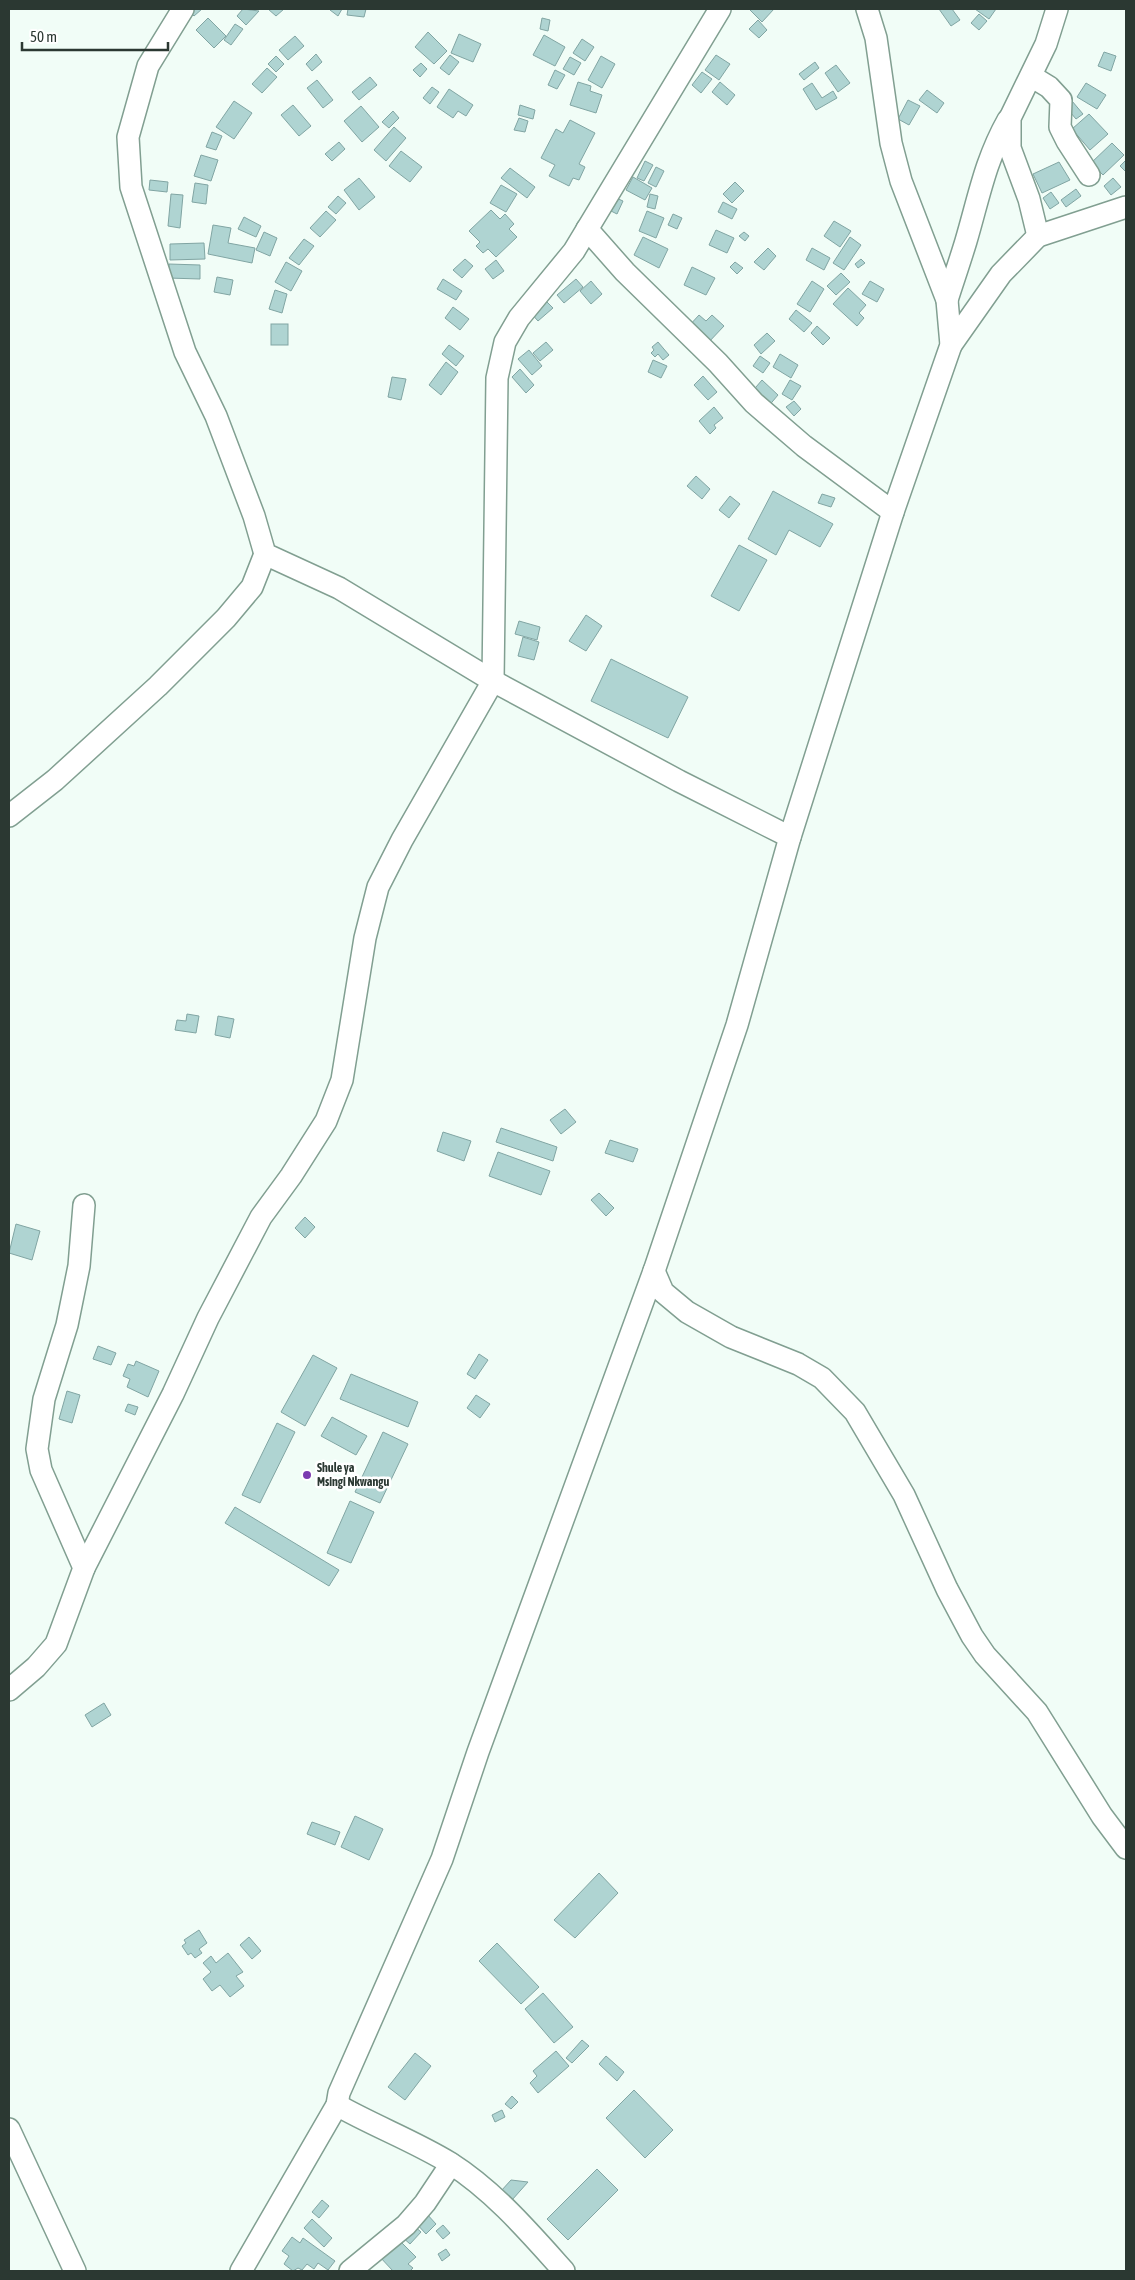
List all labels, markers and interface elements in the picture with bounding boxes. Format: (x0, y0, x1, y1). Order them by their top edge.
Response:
scale bar (22, 20, 169, 52)
text: 50 m (30, 28, 57, 45)
place label: Shule ya Msingi Nkwangu (317, 1461, 389, 1489)
marker: Shule ya Msingi Nkwangu (301, 1469, 313, 1481)

